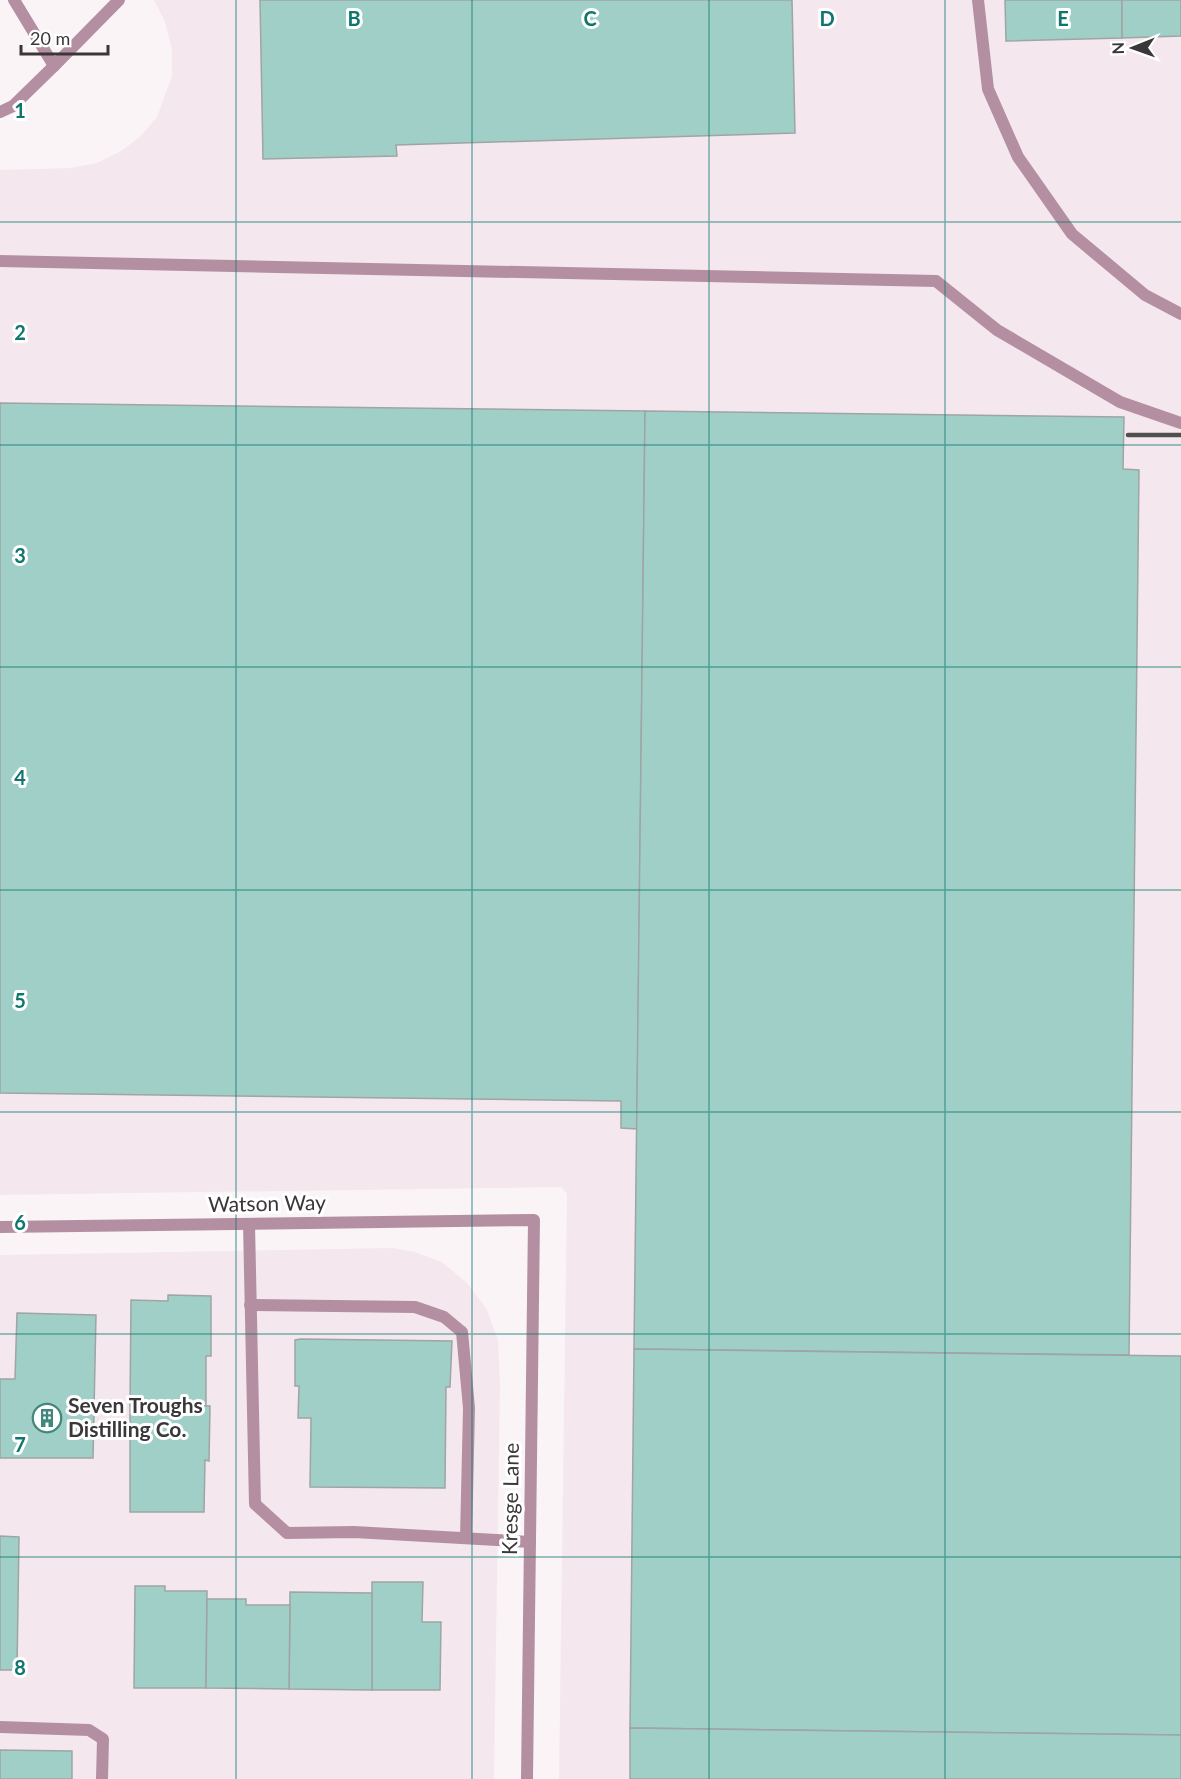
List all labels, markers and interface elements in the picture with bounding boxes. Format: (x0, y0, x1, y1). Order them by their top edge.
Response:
text: B (347, 6, 361, 30)
text: C (583, 6, 597, 30)
text: D (819, 6, 835, 30)
text: E (1057, 6, 1069, 30)
scale bar (21, 18, 108, 56)
north arrow (1103, 18, 1163, 78)
text: 20 m (30, 27, 70, 49)
text: N (1108, 42, 1127, 55)
text: 1 (14, 98, 26, 122)
text: 2 (14, 320, 26, 344)
text: 3 (14, 543, 26, 567)
text: 4 (14, 765, 26, 789)
text: 5 (14, 988, 26, 1012)
street label: Watson Way (208, 1189, 326, 1216)
text: 6 (14, 1210, 26, 1234)
place label: Seven Troughs Distilling Co. (68, 1392, 203, 1441)
building icon: Seven Troughs Distilling Co. (31, 1402, 63, 1434)
text: 7 (14, 1432, 26, 1456)
street label: Kresge Lane (496, 1443, 523, 1555)
text: 8 (14, 1655, 26, 1679)

